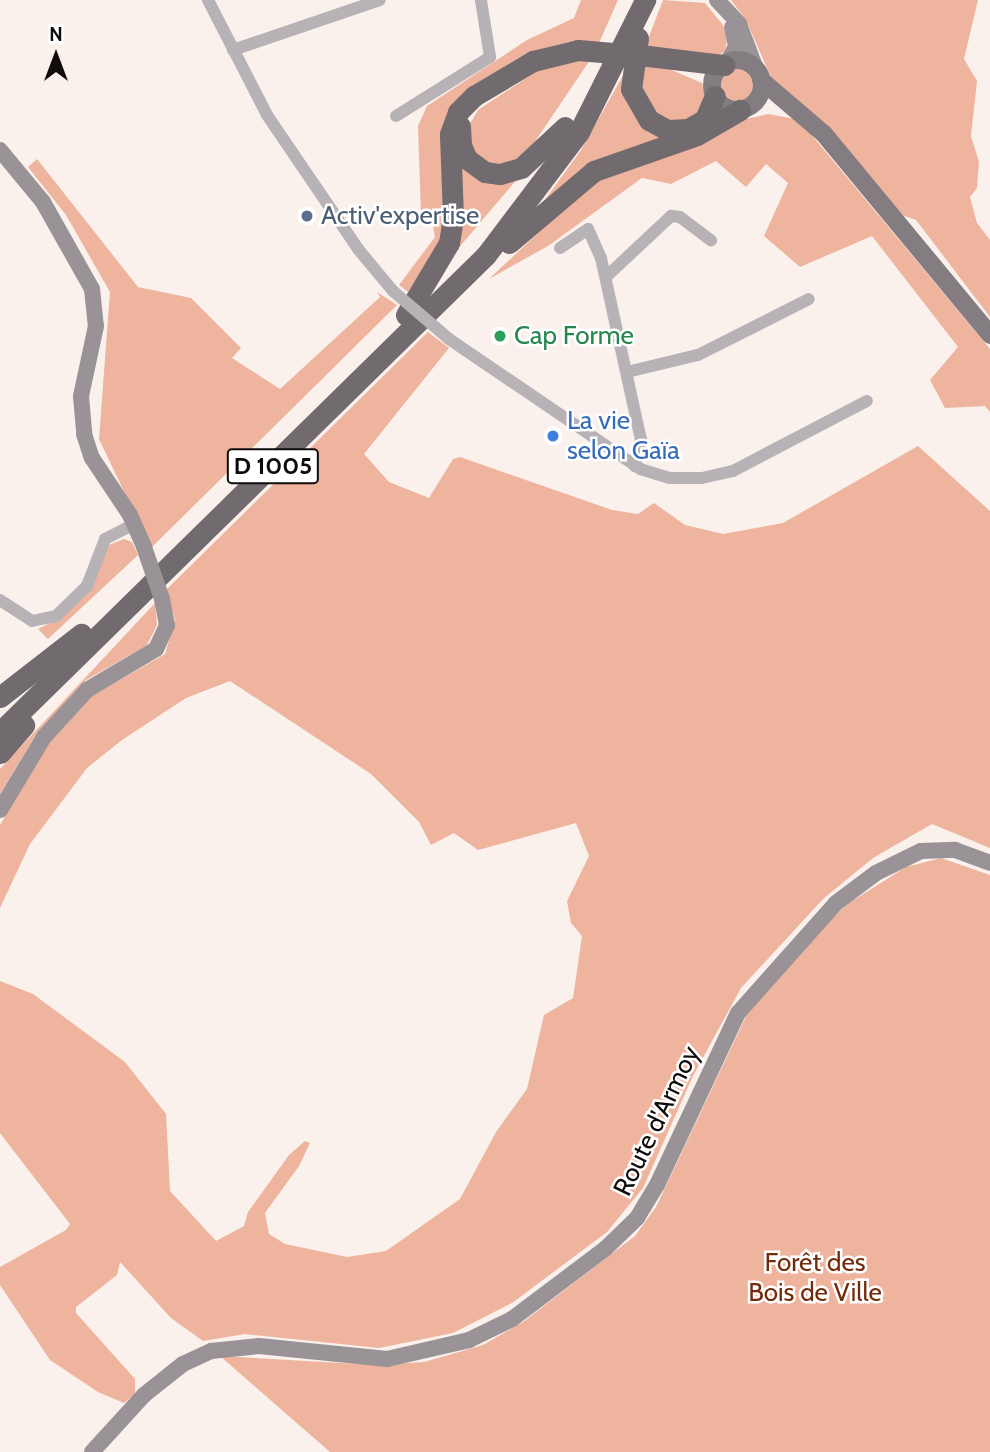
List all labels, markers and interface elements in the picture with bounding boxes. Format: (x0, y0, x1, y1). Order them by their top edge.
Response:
north arrow (21, 21, 91, 91)
text: N (49, 23, 63, 46)
place label: Activ'expertise (321, 200, 479, 232)
marker: Activ'expertise (299, 208, 315, 224)
place label: Cap Forme (514, 320, 634, 352)
marker: Cap Forme (492, 328, 508, 344)
place label: La vie selon Gaïa (567, 405, 680, 466)
marker: La vie selon Gaïa (545, 428, 561, 444)
road number: D 1005 (226, 446, 320, 486)
street label: Route d'Armoy (607, 1041, 707, 1201)
park label: Forêt des Bois de Ville (748, 1247, 882, 1308)

